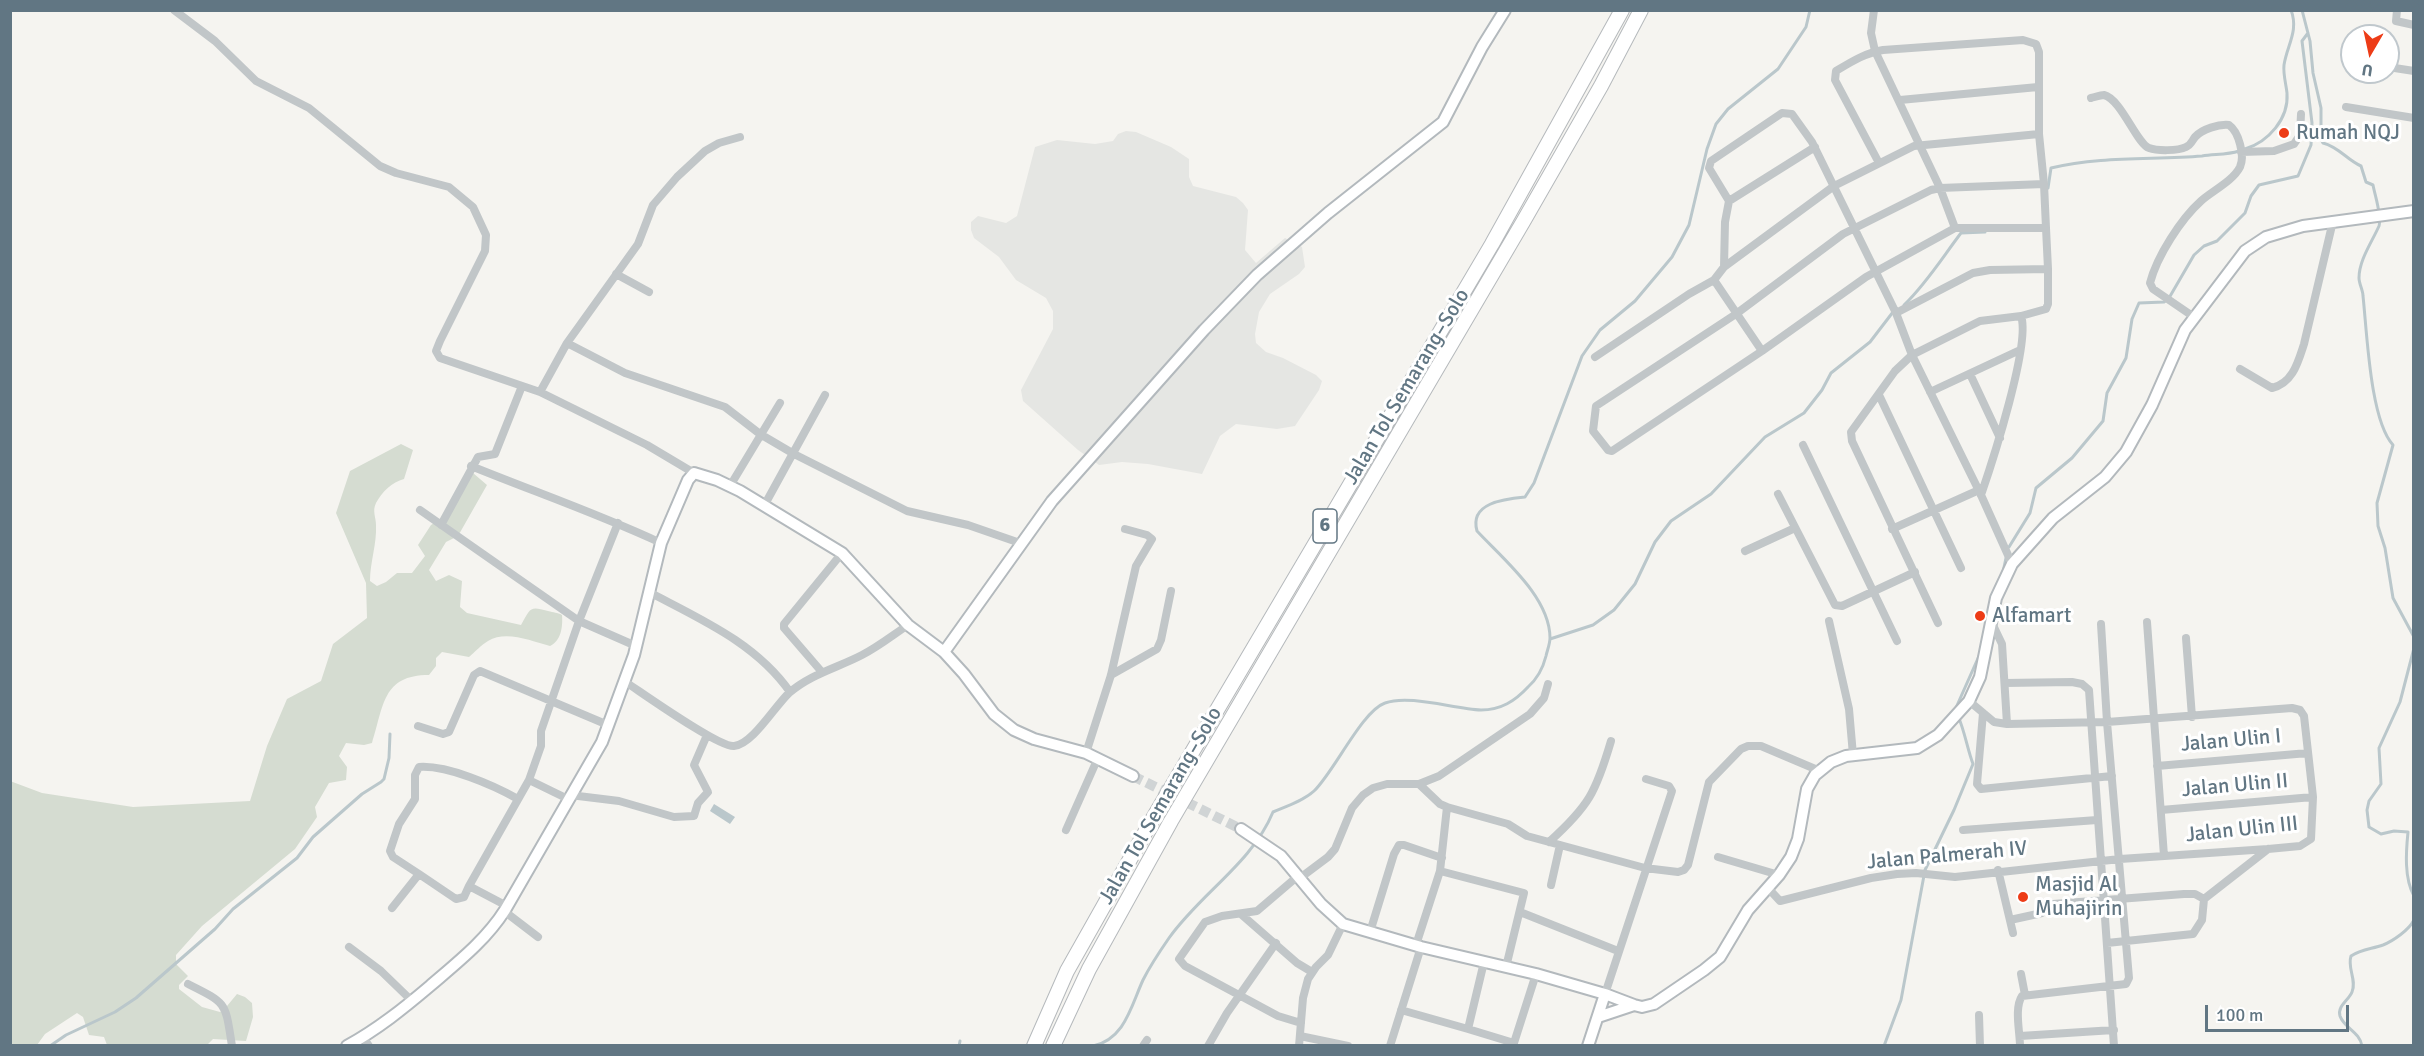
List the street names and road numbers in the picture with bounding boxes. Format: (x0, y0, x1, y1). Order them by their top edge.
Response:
street label: Jalan Tol Semarang–Solo (1339, 285, 1475, 489)
road number: 6 (1313, 509, 1337, 543)
street label: Jalan Tol Semarang–Solo (1094, 703, 1228, 909)
street label: Jalan Ulin I (2180, 724, 2282, 758)
street label: Jalan Ulin II (2181, 769, 2289, 803)
street label: Jalan Ulin III (2185, 812, 2299, 848)
street label: Jalan Palmerah IV (1866, 836, 2028, 876)

